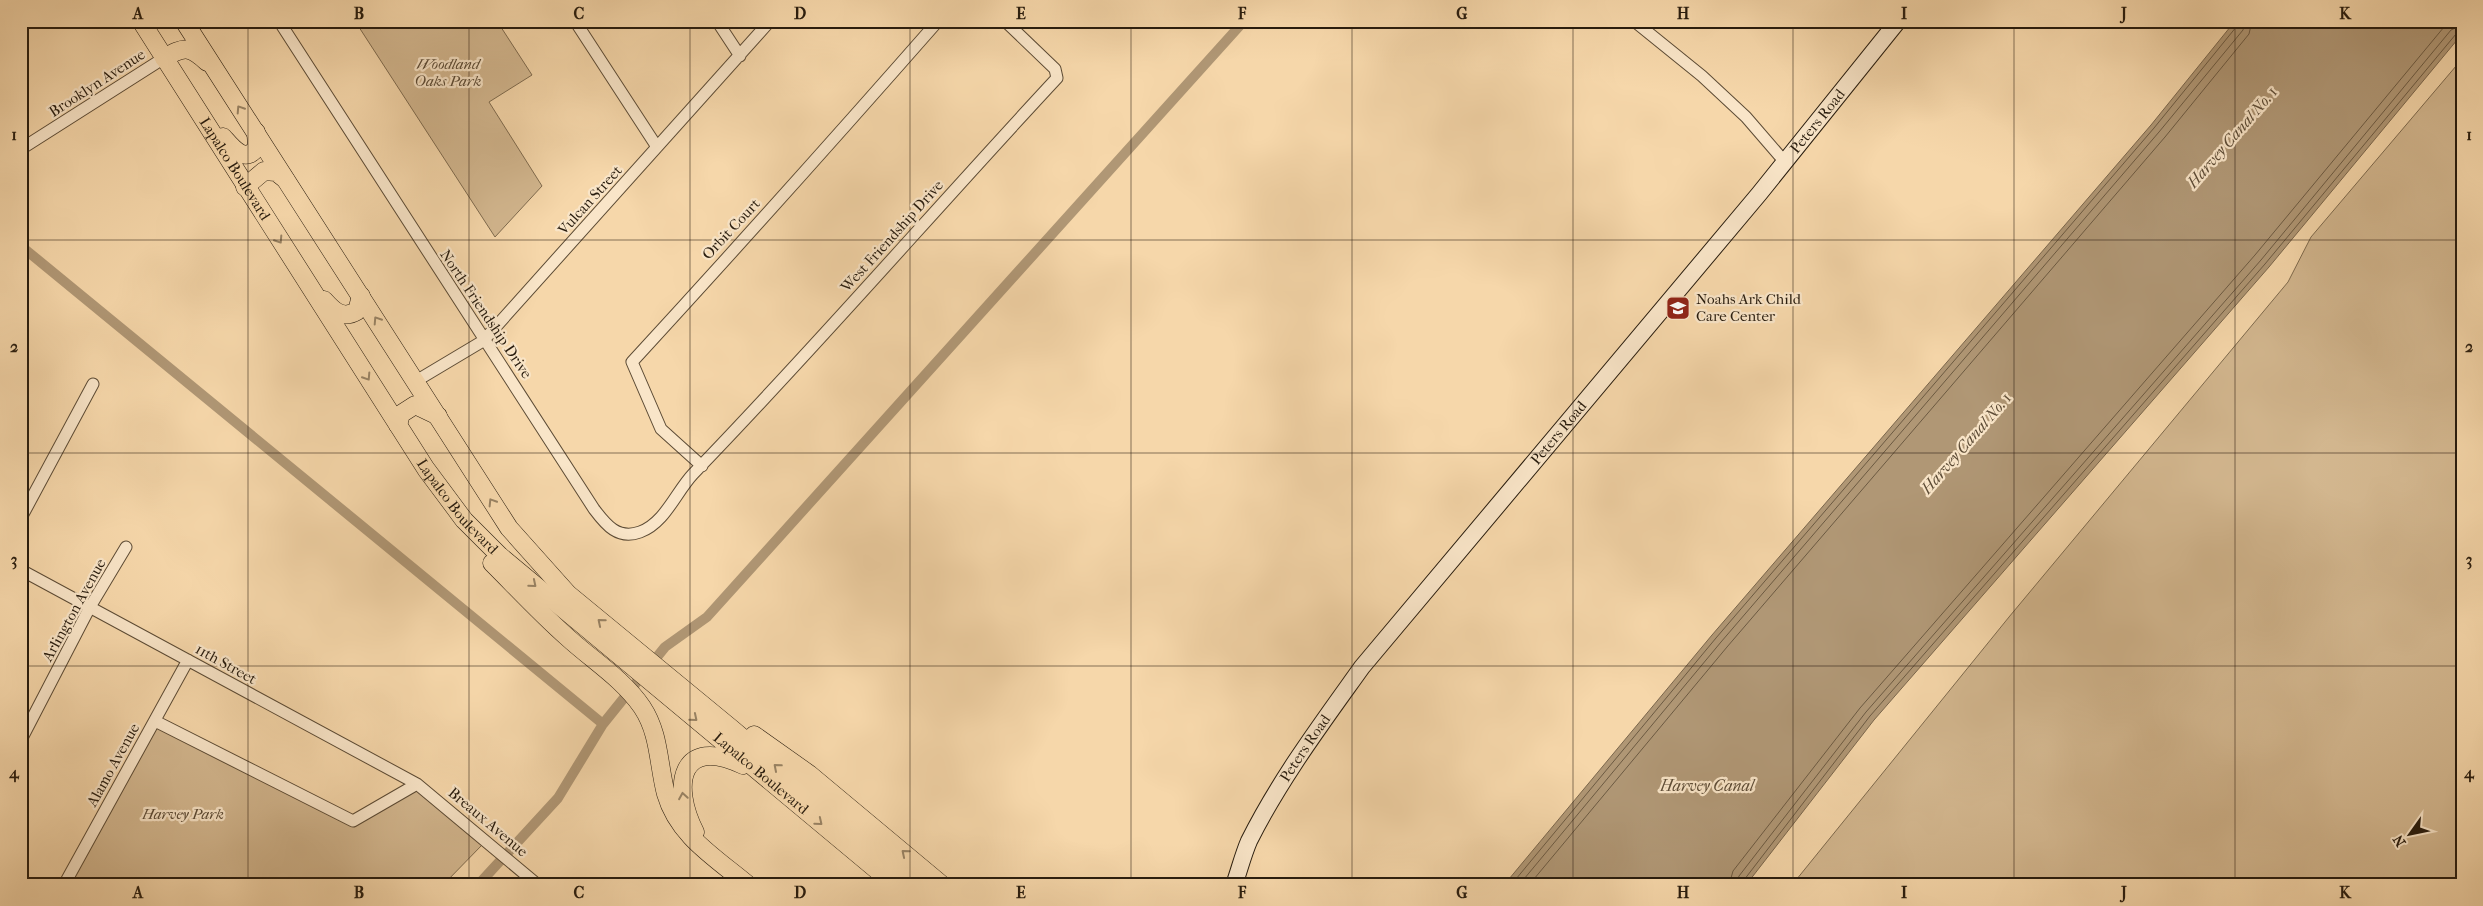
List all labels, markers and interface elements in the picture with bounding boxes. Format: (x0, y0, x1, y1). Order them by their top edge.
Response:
text: A (132, 4, 144, 23)
text: B (354, 4, 364, 23)
text: C (574, 4, 585, 23)
text: D (794, 4, 806, 23)
text: E (1016, 4, 1026, 23)
text: F (1237, 4, 1247, 23)
text: G (1456, 4, 1468, 23)
text: H (1677, 4, 1690, 23)
text: I (1901, 4, 1908, 23)
text: J (2119, 4, 2127, 24)
text: K (2339, 4, 2352, 23)
street label: Brooklyn Avenue (46, 45, 149, 121)
park label: Woodland Oaks Park (415, 55, 482, 90)
water label: Harvey Canal No. 1 (2182, 83, 2281, 192)
street label: Peters Road (1786, 85, 1849, 157)
one-way arrow (237, 105, 247, 114)
street label: Lapalco Boulevard (196, 114, 275, 224)
text: 1 (11, 125, 17, 144)
text: 1 (2466, 125, 2472, 144)
street label: Vulcan Street (554, 161, 626, 239)
street label: West Friendship Drive (836, 176, 947, 296)
street label: Orbit Court (698, 194, 764, 263)
one-way arrow (273, 235, 283, 244)
street label: North Friendship Drive (436, 246, 536, 382)
place label: Noahs Ark Child Care Center (1696, 290, 1802, 325)
school or university icon: Noahs Ark Child Care Center (1665, 295, 1691, 321)
one-way arrow (374, 317, 383, 326)
text: 2 (10, 337, 18, 356)
text: 2 (2465, 337, 2473, 356)
one-way arrow (361, 371, 370, 380)
water label: Harvey Canal No. 1 (1916, 389, 2015, 498)
street label: Peters Road (1527, 397, 1591, 468)
street label: Lapalco Boulevard (413, 456, 503, 559)
one-way arrow (489, 498, 499, 507)
text: 3 (11, 550, 17, 570)
text: 3 (2466, 550, 2472, 570)
street label: Arlington Avenue (38, 555, 110, 665)
one-way arrow (527, 578, 536, 587)
one-way arrow (598, 619, 607, 627)
street label: 11th Street (192, 640, 260, 688)
street label: Peters Road (1276, 710, 1335, 785)
one-way arrow (688, 712, 697, 720)
street label: Alamo Avenue (82, 720, 144, 811)
street label: Lapalco Boulevard (710, 728, 813, 819)
text: 4 (8, 763, 20, 783)
text: 4 (2463, 763, 2475, 783)
one-way arrow (773, 764, 782, 773)
water label: Harvey Canal (1659, 776, 1756, 795)
street label: Breaux Avenue (445, 784, 532, 861)
one-way arrow (679, 791, 689, 800)
park label: Harvey Park (141, 805, 224, 823)
north arrow (2386, 808, 2436, 858)
one-way arrow (813, 816, 822, 824)
text: N (2389, 831, 2410, 850)
one-way arrow (902, 851, 911, 859)
text: A (132, 883, 144, 902)
text: B (354, 883, 364, 902)
text: C (574, 883, 585, 902)
text: D (794, 883, 806, 902)
text: E (1016, 883, 1026, 902)
text: F (1237, 883, 1247, 902)
text: G (1456, 883, 1468, 902)
text: H (1677, 883, 1690, 902)
text: I (1901, 883, 1908, 902)
text: J (2119, 883, 2127, 903)
text: K (2339, 883, 2352, 902)

